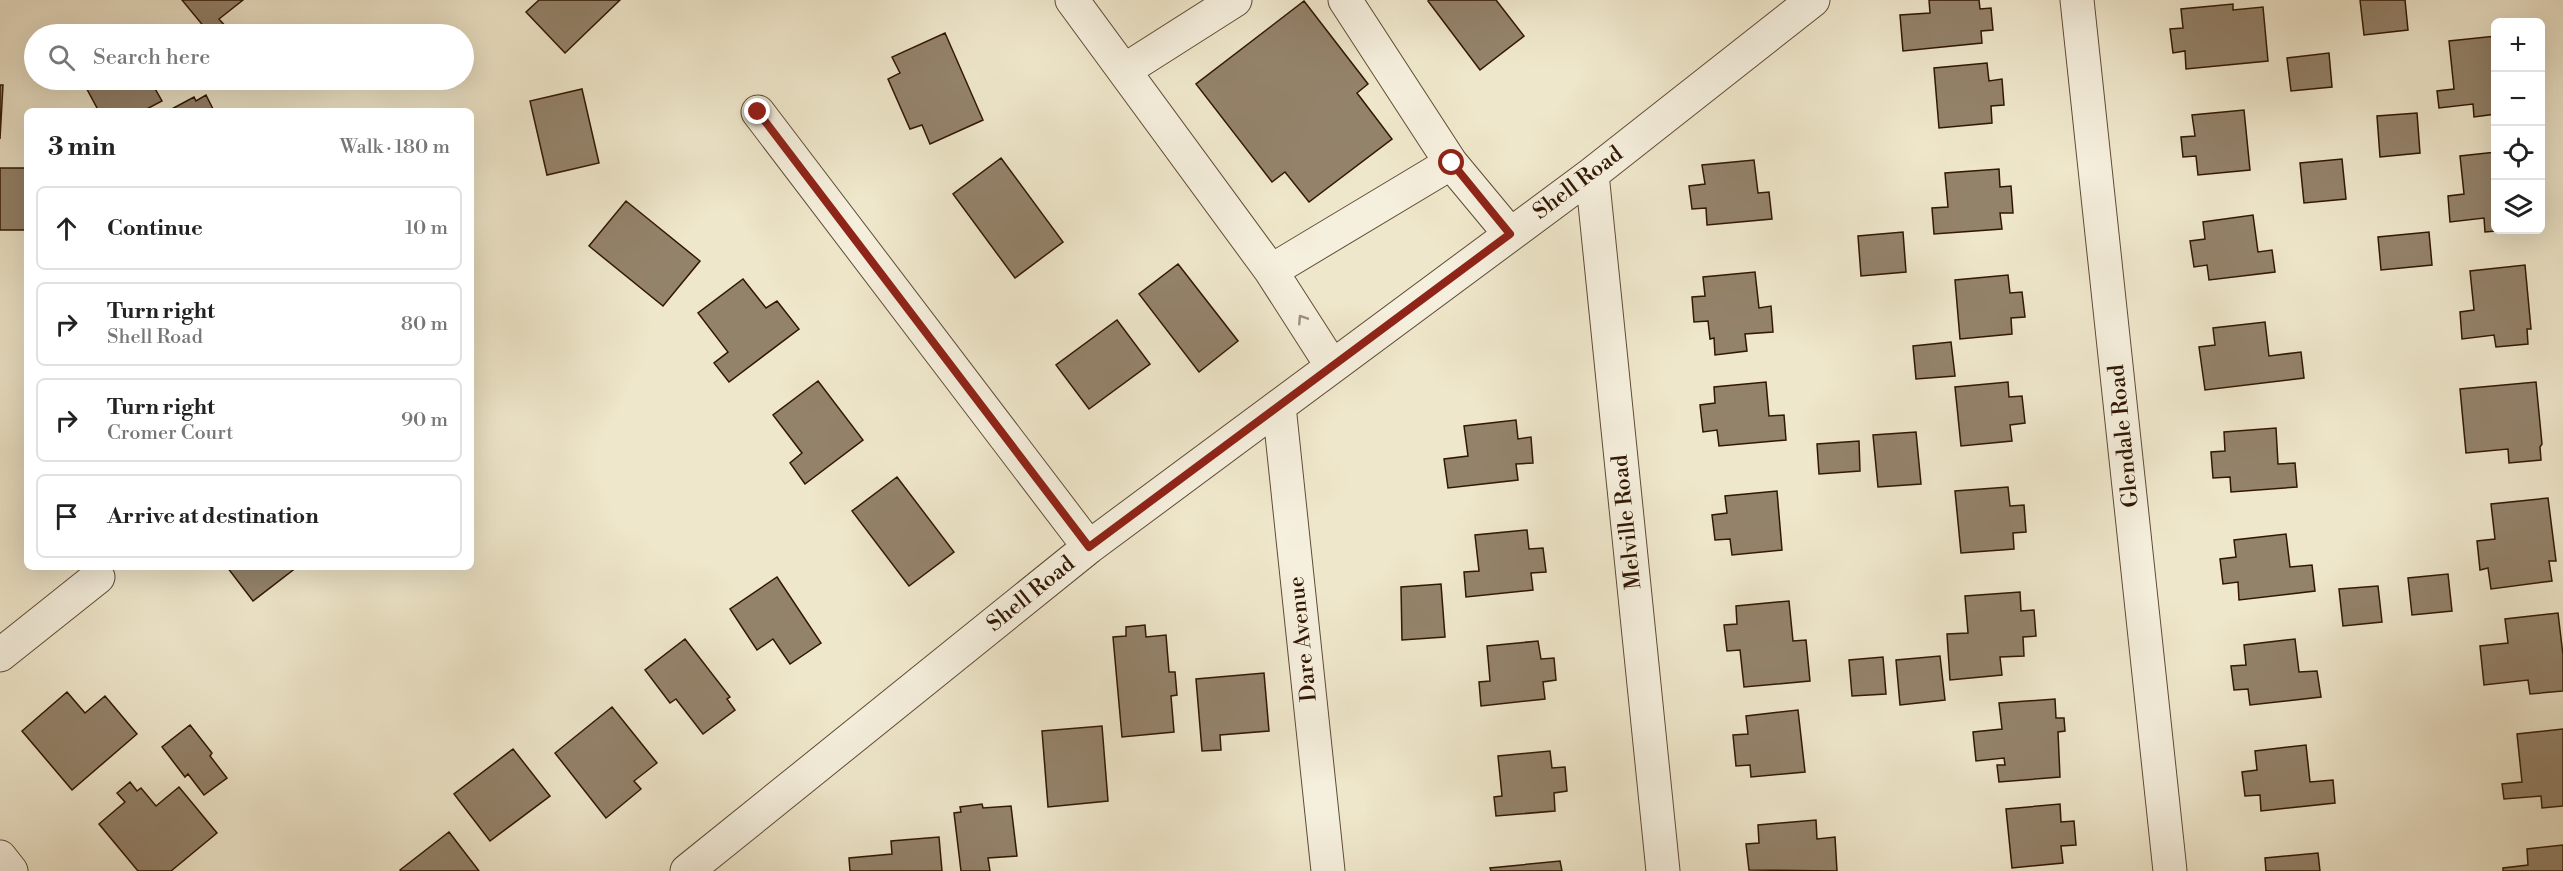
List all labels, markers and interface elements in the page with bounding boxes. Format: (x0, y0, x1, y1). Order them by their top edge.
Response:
map controls (2491, 18, 2545, 234)
button: + (2491, 18, 2545, 72)
search box (24, 24, 474, 90)
icon: search (45, 41, 78, 74)
text: Search here (93, 44, 210, 71)
button: − (2491, 72, 2545, 126)
route end (744, 98, 770, 124)
button: locate (2491, 126, 2545, 180)
text: 3 min (48, 131, 116, 163)
text: Walk · 180 m (340, 135, 450, 160)
street label: Shell Road (1528, 140, 1629, 226)
route start (1438, 149, 1464, 175)
button: layers (2491, 180, 2545, 234)
icon: ahead (50, 212, 83, 245)
text: Continue (107, 215, 203, 242)
text: 10 m (405, 216, 448, 241)
text: Turn right (107, 298, 215, 325)
icon: right (50, 308, 83, 341)
text: 80 m (401, 312, 448, 337)
one-way arrow (1298, 314, 1309, 325)
text: Shell Road (107, 325, 203, 350)
street label: Glendale Road (2103, 363, 2145, 509)
text: Turn right (107, 394, 215, 421)
icon: right (50, 404, 83, 437)
text: 90 m (401, 408, 448, 433)
text: Cromer Court (107, 421, 233, 446)
street label: Melville Road (1606, 453, 1647, 591)
icon: arrive (50, 500, 83, 533)
text: Arrive at destination (107, 503, 319, 530)
street label: Shell Road (982, 550, 1081, 638)
street label: Dare Avenue (1283, 575, 1323, 703)

